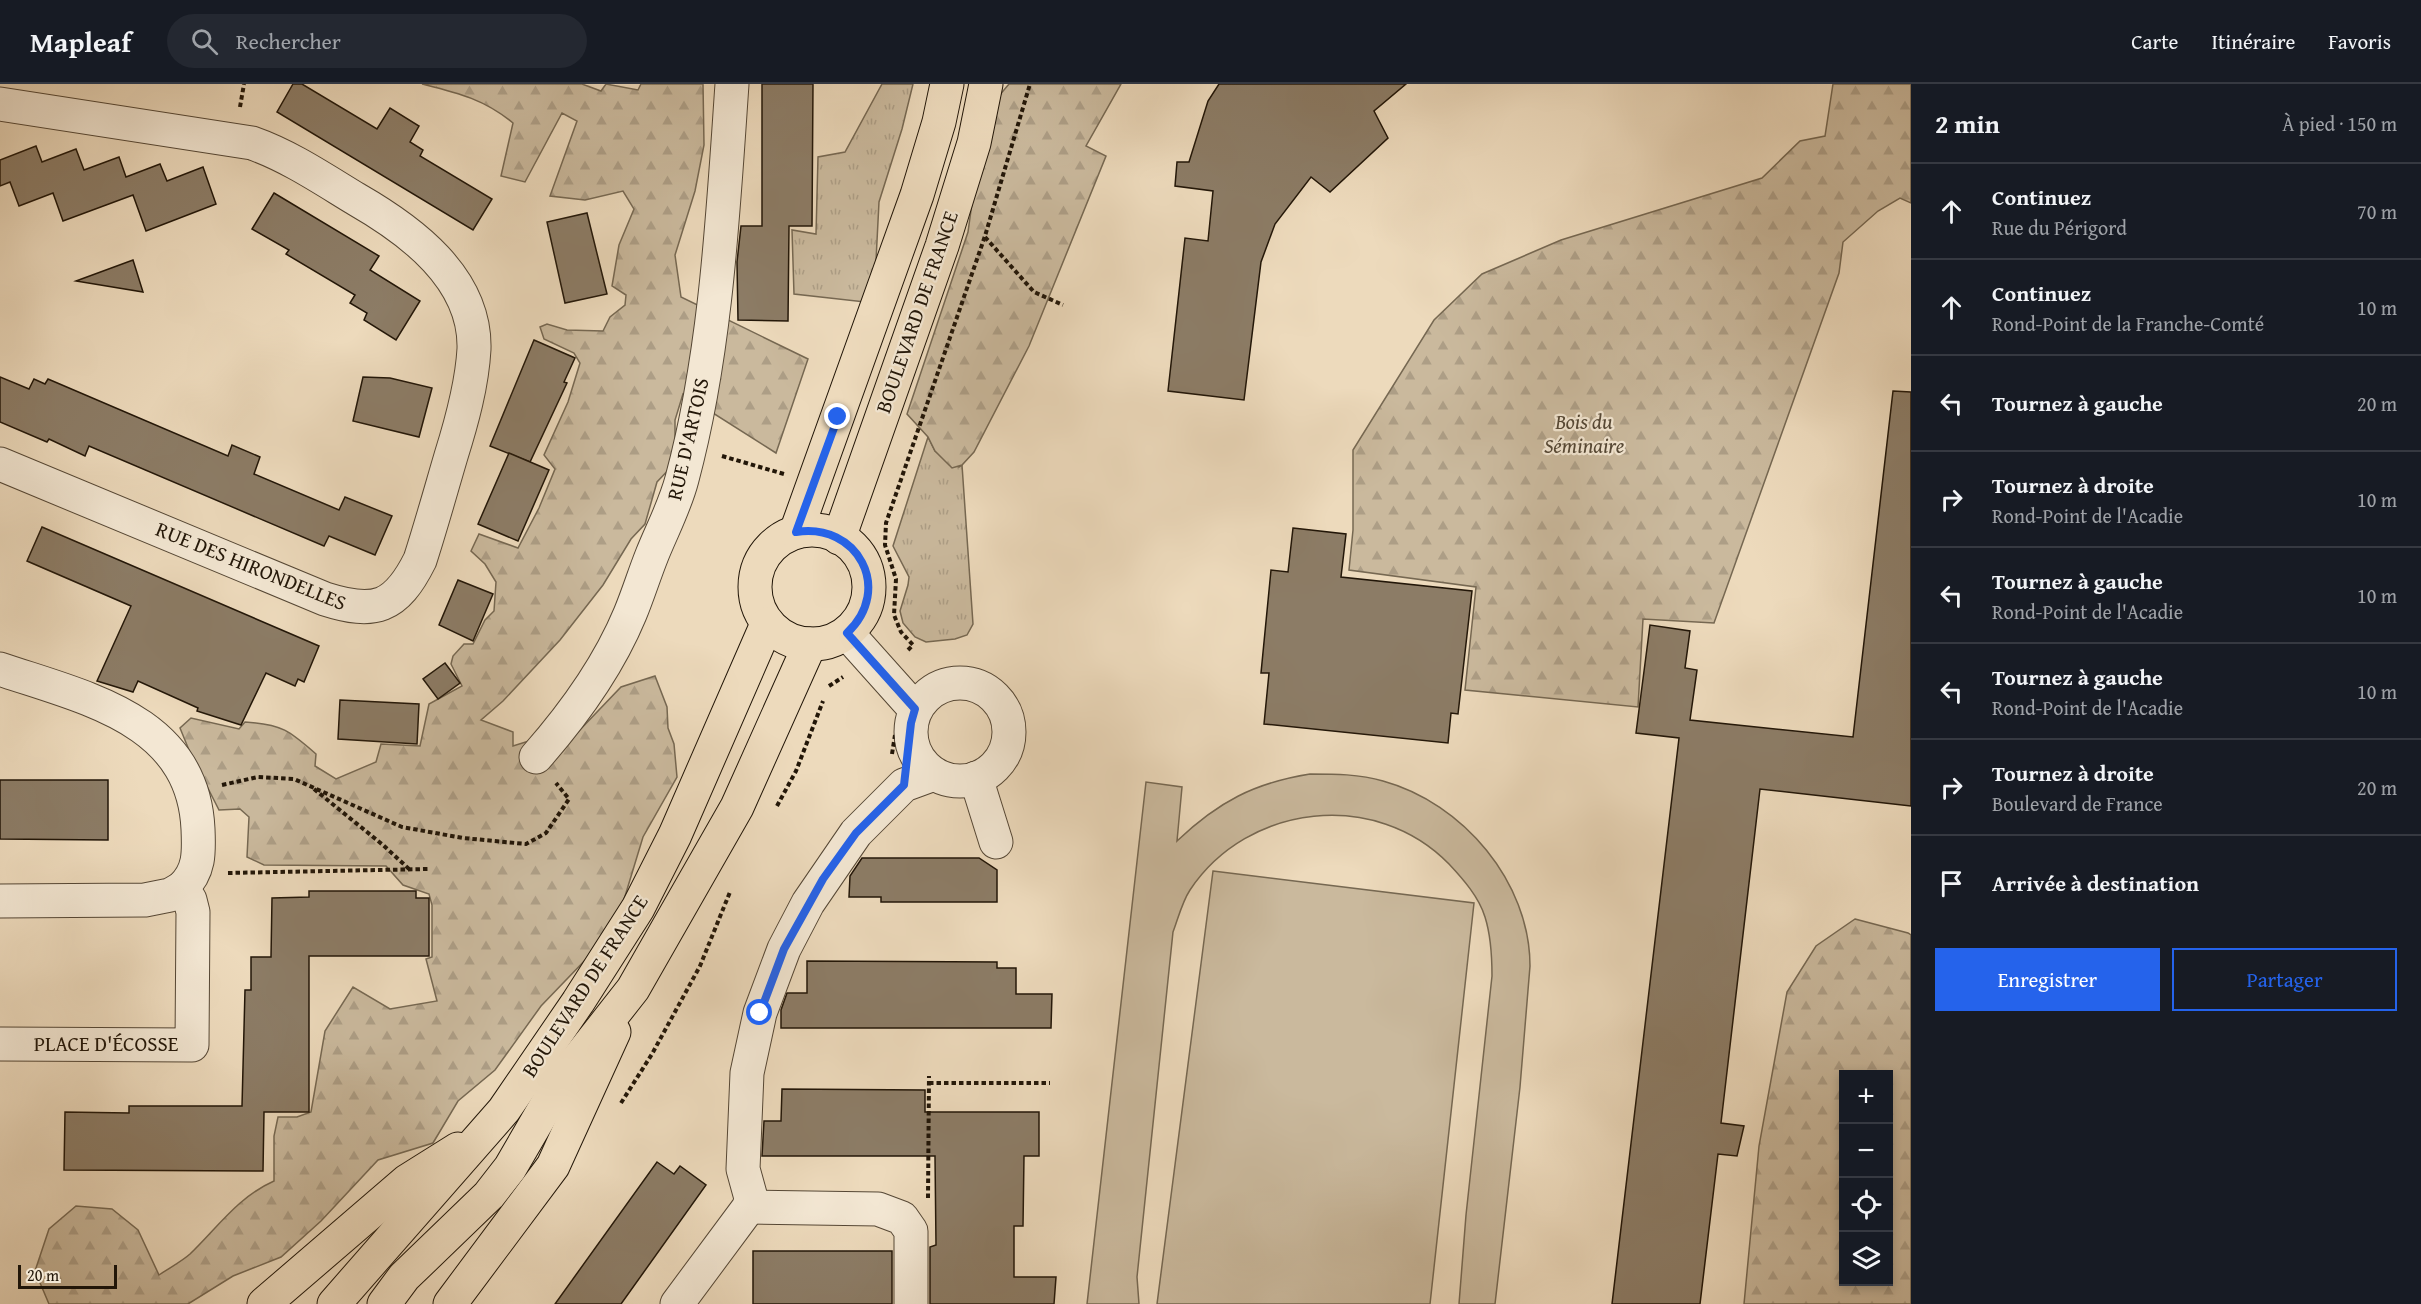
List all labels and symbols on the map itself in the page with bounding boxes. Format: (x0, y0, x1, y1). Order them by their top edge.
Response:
street label: BOULEVARD DE FRANCE (867, 206, 966, 417)
street label: RUE D'ARTOIS (658, 375, 717, 503)
route end (824, 403, 850, 429)
park label: Bois du Séminaire (1544, 406, 1624, 461)
street label: RUE DES HIRONDELLES (151, 513, 351, 618)
street label: BOULEVARD DE FRANCE (514, 888, 656, 1083)
route start (746, 999, 772, 1025)
street label: PLACE D'ÉCOSSE (34, 1028, 179, 1059)
scale bar (18, 1262, 117, 1290)

